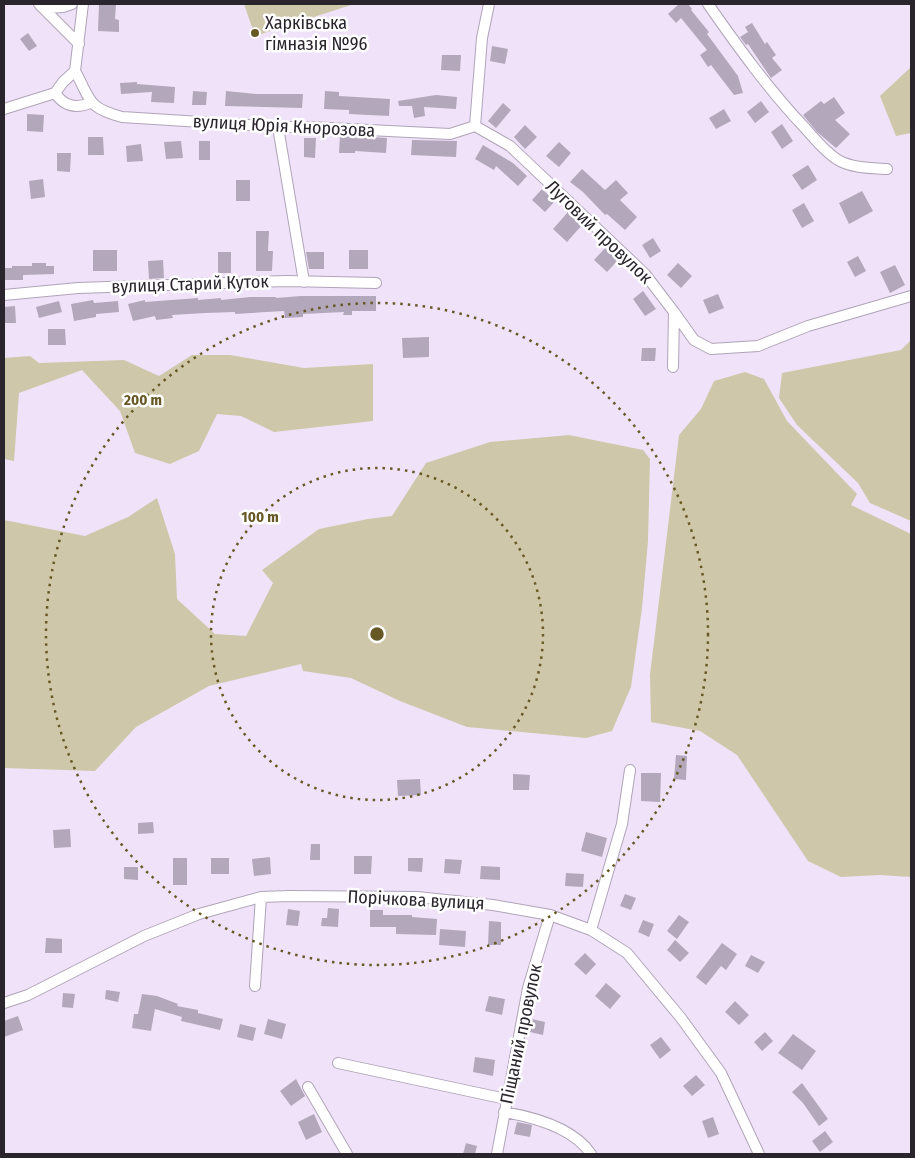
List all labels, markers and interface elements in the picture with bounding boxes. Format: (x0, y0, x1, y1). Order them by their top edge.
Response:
place label: Харківська гімназія №96 (265, 12, 367, 55)
marker: Харківська гімназія №96 (249, 27, 261, 39)
street label: вулиця Юрія Кнорозова (192, 110, 376, 142)
street label: Луговий провулок (541, 176, 657, 289)
street label: вулиця Старий Куток (111, 270, 270, 298)
text: 200 m (123, 391, 162, 409)
text: 100 m (241, 508, 279, 526)
centre of rings (368, 625, 386, 643)
street label: Порічкова вулиця (347, 885, 485, 915)
street label: Піщаний провулок (495, 961, 547, 1106)

